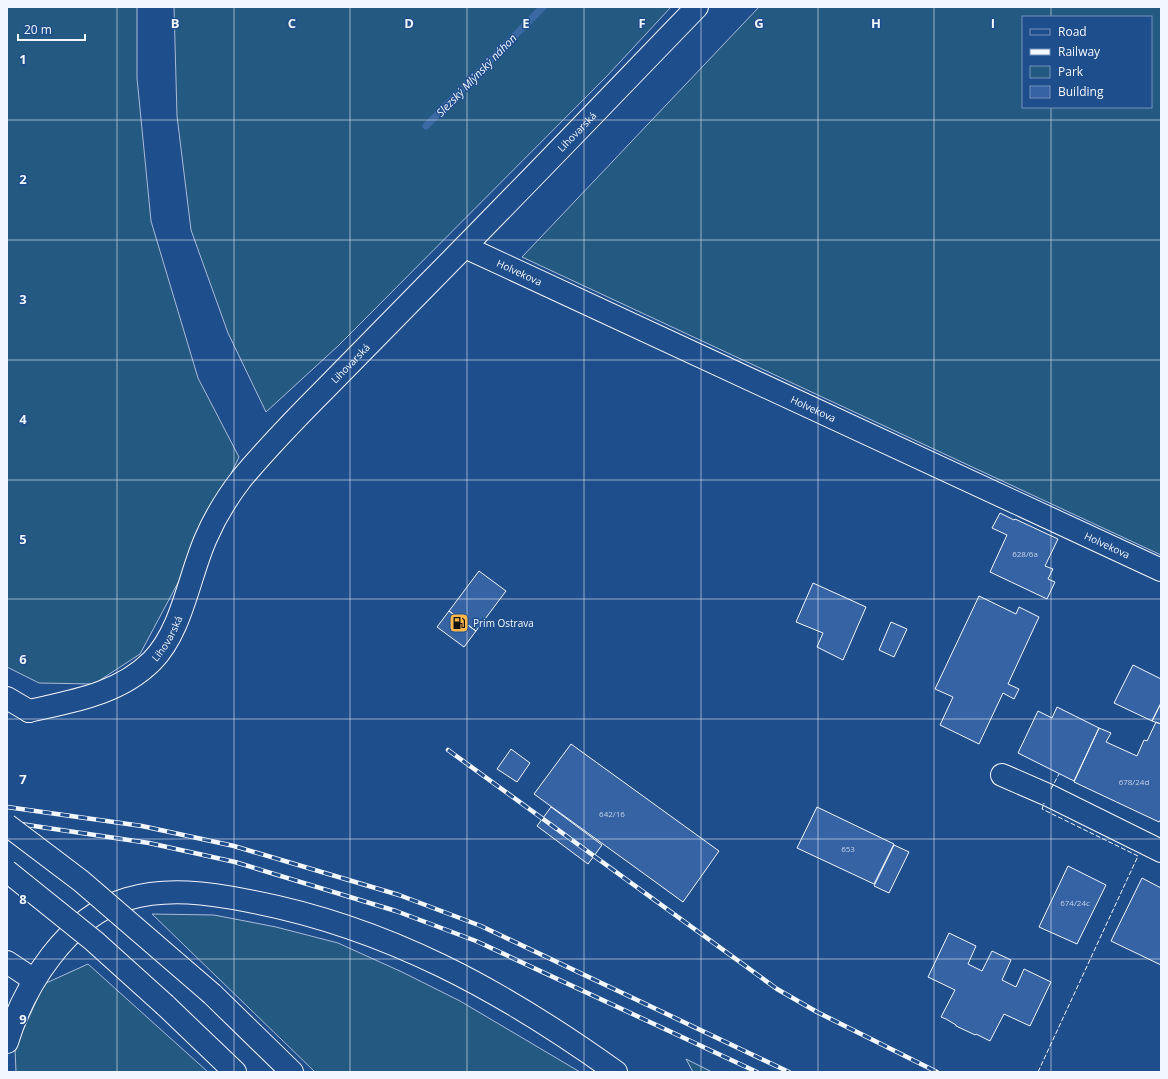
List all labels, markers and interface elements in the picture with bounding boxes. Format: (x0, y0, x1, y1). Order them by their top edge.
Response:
text: B (171, 14, 180, 32)
text: C (288, 14, 296, 32)
text: D (404, 14, 414, 32)
text: E (522, 14, 530, 32)
text: F (638, 14, 646, 32)
text: G (754, 14, 764, 32)
text: H (871, 14, 881, 32)
text: I (991, 14, 995, 32)
scale bar (18, 16, 85, 42)
legend (1022, 16, 1152, 108)
text: 20 m (24, 21, 52, 38)
text: Road (1058, 23, 1087, 40)
water label: Slezský Mlýnský náhon (433, 30, 519, 120)
text: Railway (1058, 43, 1101, 60)
text: 1 (19, 50, 27, 68)
text: Park (1058, 63, 1084, 80)
text: Building (1058, 83, 1104, 100)
street label: Lihovarská (554, 109, 599, 154)
text: 2 (19, 170, 27, 188)
street label: Holvekova (495, 256, 544, 289)
text: 3 (19, 290, 27, 308)
street label: Lihovarská (328, 340, 373, 386)
street label: Holvekova (788, 392, 838, 425)
text: 4 (19, 410, 27, 428)
street label: Holvekova (1082, 529, 1132, 562)
text: 5 (19, 530, 27, 548)
house number: 628/6a (1012, 548, 1038, 559)
fuel station icon: Prim Ostrava (448, 612, 470, 634)
street label: Lihovarská (148, 614, 185, 664)
place label: Prim Ostrava (473, 616, 534, 630)
text: 6 (19, 650, 27, 668)
text: 7 (19, 770, 27, 788)
house number: 678/24d (1119, 776, 1149, 787)
house number: 642/16 (599, 808, 625, 819)
house number: 653 (841, 843, 855, 854)
text: 8 (19, 890, 27, 908)
house number: 674/24c (1060, 897, 1090, 908)
text: 9 (19, 1010, 27, 1028)

